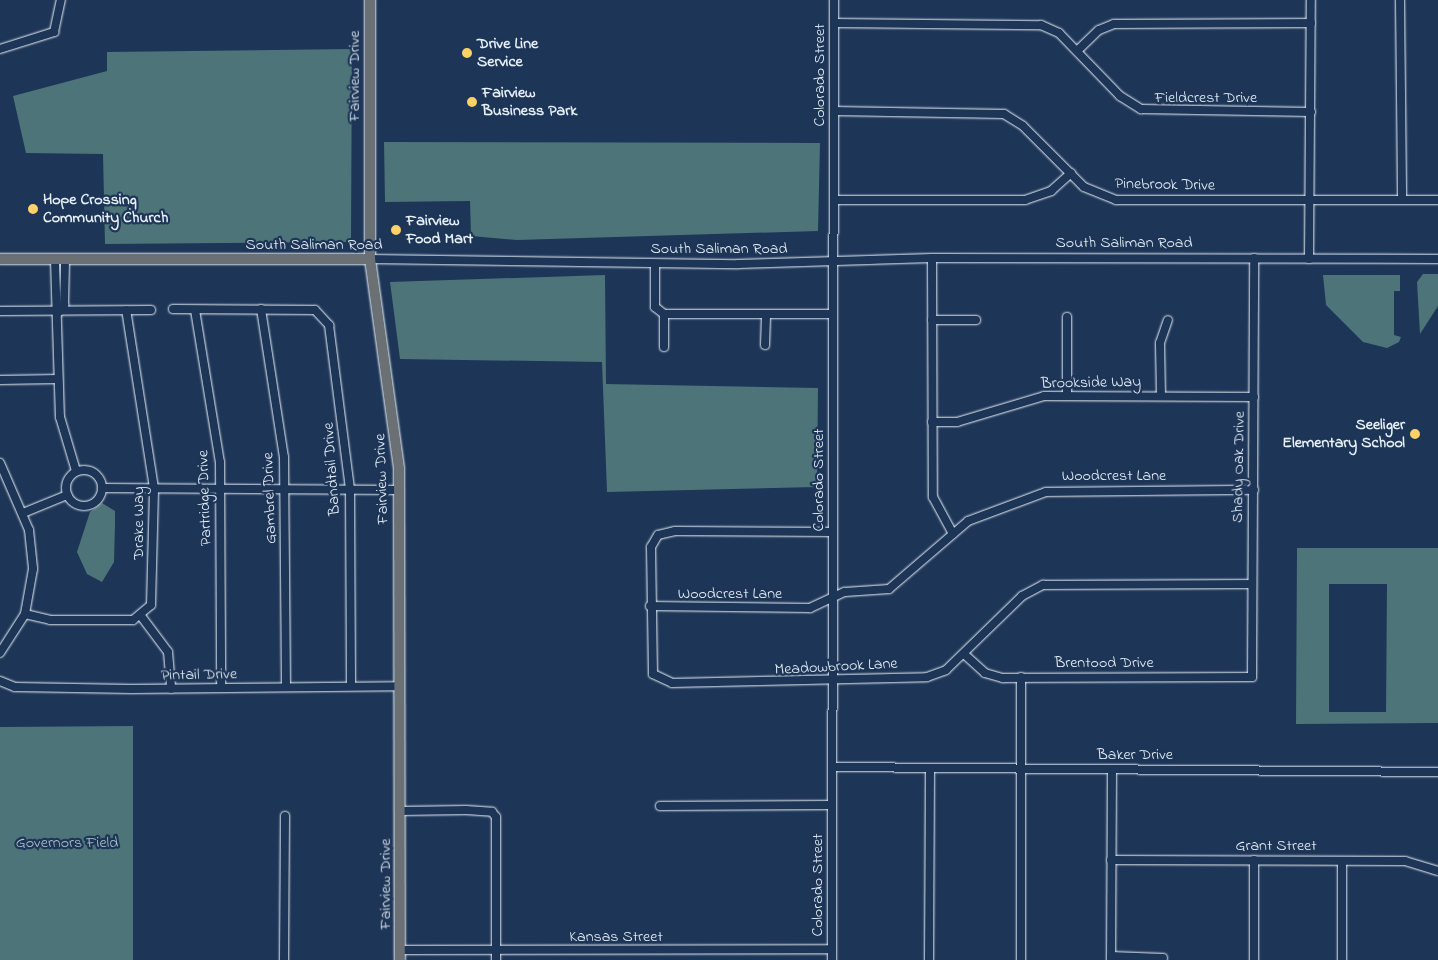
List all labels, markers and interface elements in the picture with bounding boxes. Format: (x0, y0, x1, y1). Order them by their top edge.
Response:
street label: Colorado Street (810, 24, 830, 126)
street label: Fairview Drive (345, 31, 365, 121)
place label: Drive Line Service (477, 34, 538, 72)
marker: Drive Line Service (461, 47, 473, 59)
place label: Fairview Business Park (482, 83, 577, 121)
street label: Fieldcrest Drive (1155, 88, 1257, 108)
marker: Fairview Business Park (466, 96, 478, 108)
street label: Pinebrook Drive (1115, 175, 1215, 195)
place label: Hope Crossing Community Church (43, 190, 168, 228)
marker: Hope Crossing Community Church (27, 203, 39, 215)
place label: Fairview Food Mart (406, 211, 473, 249)
marker: Fairview Food Mart (390, 224, 402, 236)
street label: South Saliman Road (1056, 233, 1192, 253)
street label: South Saliman Road (246, 235, 382, 255)
street label: South Saliman Road (651, 239, 787, 259)
street label: Brookside Way (1041, 373, 1141, 393)
street label: Shady Oak Drive (1228, 411, 1250, 523)
place label: Seeliger Elementary School (1282, 415, 1405, 453)
street label: Bandtail Drive (319, 422, 345, 516)
marker: Seeliger Elementary School (1409, 428, 1421, 440)
street label: Colorado Street (809, 429, 829, 531)
street label: Fairview Drive (371, 433, 393, 525)
street label: Partridge Drive (194, 450, 216, 546)
street label: Gambrel Drive (259, 452, 281, 544)
street label: Woodcrest Lane (1062, 466, 1166, 486)
street label: Drake Way (129, 486, 149, 560)
street label: Woodcrest Lane (678, 584, 782, 604)
street label: Brentood Drive (1054, 653, 1154, 673)
street label: Meadowbrook Lane (774, 654, 898, 680)
street label: Pintail Drive (161, 665, 237, 685)
street label: Baker Drive (1097, 745, 1173, 765)
park label: Governors Field (16, 833, 118, 853)
street label: Colorado Street (808, 834, 828, 936)
street label: Grant Street (1235, 836, 1317, 856)
street label: Fairview Drive (376, 839, 396, 929)
street label: Kansas Street (569, 927, 663, 947)

